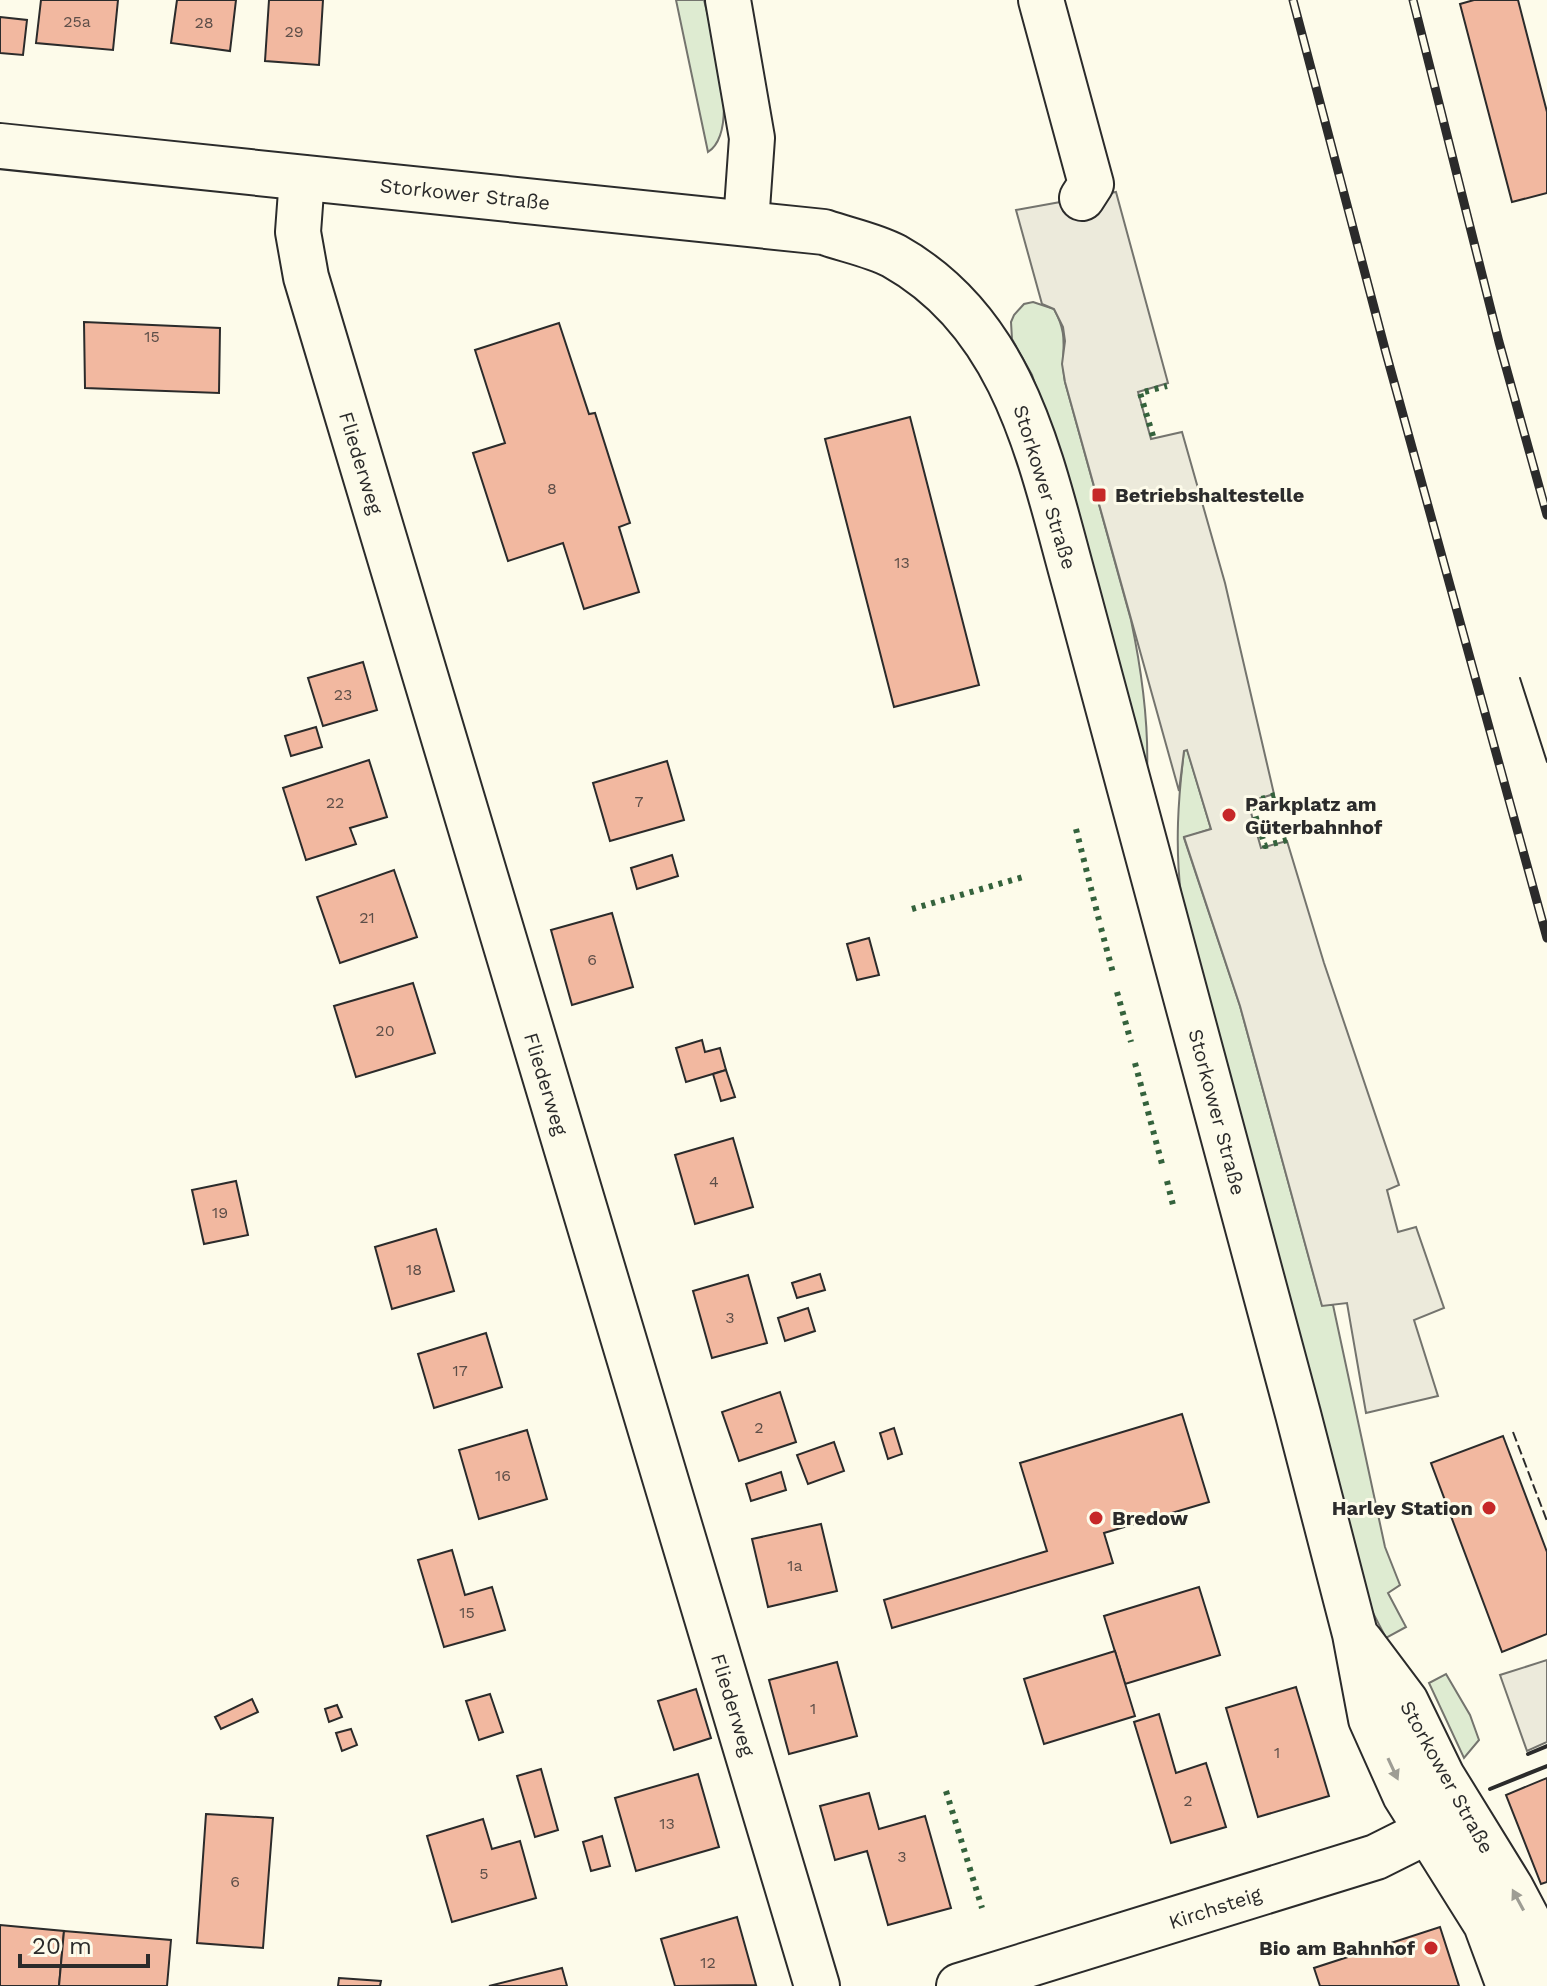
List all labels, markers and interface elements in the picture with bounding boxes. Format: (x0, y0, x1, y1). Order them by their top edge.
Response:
house number: 25a (63, 12, 91, 31)
house number: 28 (194, 13, 214, 32)
house number: 29 (284, 22, 304, 41)
street label: Storkower Straße (379, 173, 551, 215)
house number: 15 (144, 327, 160, 346)
street label: Storkower Straße (1009, 402, 1081, 572)
street label: Fliederweg (334, 409, 388, 518)
house number: 8 (547, 479, 557, 498)
place label: Betriebshaltestelle (1115, 483, 1304, 507)
marker: Betriebshaltestelle (1090, 486, 1108, 504)
house number: 13 (894, 553, 910, 572)
house number: 23 (334, 685, 352, 704)
house number: 7 (635, 792, 644, 811)
place label: Parkplatz am Güterbahnhof (1245, 792, 1383, 839)
house number: 22 (326, 793, 344, 812)
marker: Parkplatz am Güterbahnhof (1220, 806, 1238, 824)
house number: 21 (359, 908, 375, 927)
house number: 6 (587, 950, 597, 969)
house number: 20 (375, 1021, 395, 1040)
street label: Storkower Straße (1183, 1026, 1251, 1198)
street label: Fliederweg (519, 1030, 573, 1139)
house number: 4 (709, 1172, 719, 1191)
house number: 19 (212, 1203, 228, 1222)
house number: 18 (406, 1260, 422, 1279)
house number: 3 (725, 1308, 735, 1327)
house number: 17 (452, 1361, 468, 1380)
house number: 2 (754, 1418, 764, 1437)
house number: 16 (495, 1466, 511, 1485)
place label: Harley Station (1332, 1496, 1473, 1520)
marker: Harley Station (1480, 1499, 1498, 1517)
place label: Bredow (1112, 1506, 1188, 1530)
marker: Bredow (1087, 1509, 1105, 1527)
house number: 1a (787, 1556, 803, 1575)
house number: 15 (459, 1603, 475, 1622)
street label: Fliederweg (706, 1651, 760, 1760)
street label: Storkower Straße (1395, 1697, 1499, 1857)
house number: 1 (810, 1699, 816, 1718)
house number: 1 (1274, 1743, 1280, 1762)
one-way arrow (1386, 1757, 1399, 1780)
house number: 2 (1183, 1791, 1193, 1810)
house number: 13 (659, 1814, 675, 1833)
house number: 3 (897, 1847, 907, 1866)
house number: 5 (479, 1864, 489, 1883)
house number: 6 (230, 1872, 240, 1891)
street label: Kirchsteig (1166, 1882, 1265, 1934)
one-way arrow (1511, 1888, 1524, 1911)
scale bar (20, 1918, 148, 1968)
text: 20 m (32, 1932, 92, 1960)
place label: Bio am Bahnhof (1259, 1936, 1416, 1960)
marker: Bio am Bahnhof (1422, 1939, 1440, 1957)
house number: 12 (700, 1953, 716, 1972)

